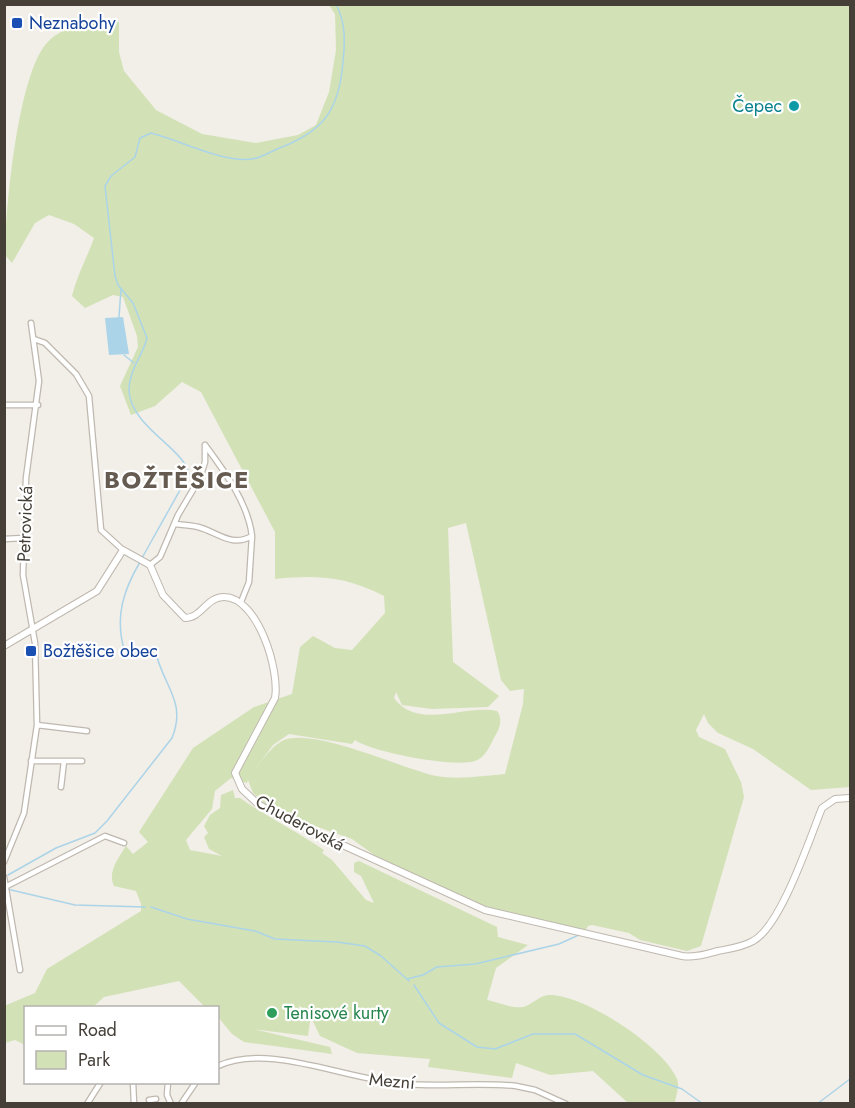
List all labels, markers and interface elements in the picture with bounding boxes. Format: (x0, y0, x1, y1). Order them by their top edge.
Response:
place label: Neznabohy (29, 10, 116, 36)
marker: Neznabohy (10, 16, 24, 30)
place label: Čepec (732, 93, 782, 119)
marker: Čepec (787, 99, 801, 113)
district label: BOŽTĚŠICE (104, 462, 250, 497)
street label: Petrovická (11, 485, 39, 563)
place label: Božtěšice obec (43, 638, 158, 664)
marker: Božtěšice obec (24, 644, 38, 658)
street label: Chuderovská (251, 789, 349, 857)
place label: Tenisové kurty (284, 1000, 389, 1026)
legend (24, 1006, 219, 1084)
marker: Tenisové kurty (265, 1006, 279, 1020)
text: Road (78, 1017, 117, 1043)
text: Park (78, 1047, 110, 1073)
street label: Mezní (368, 1066, 417, 1096)

